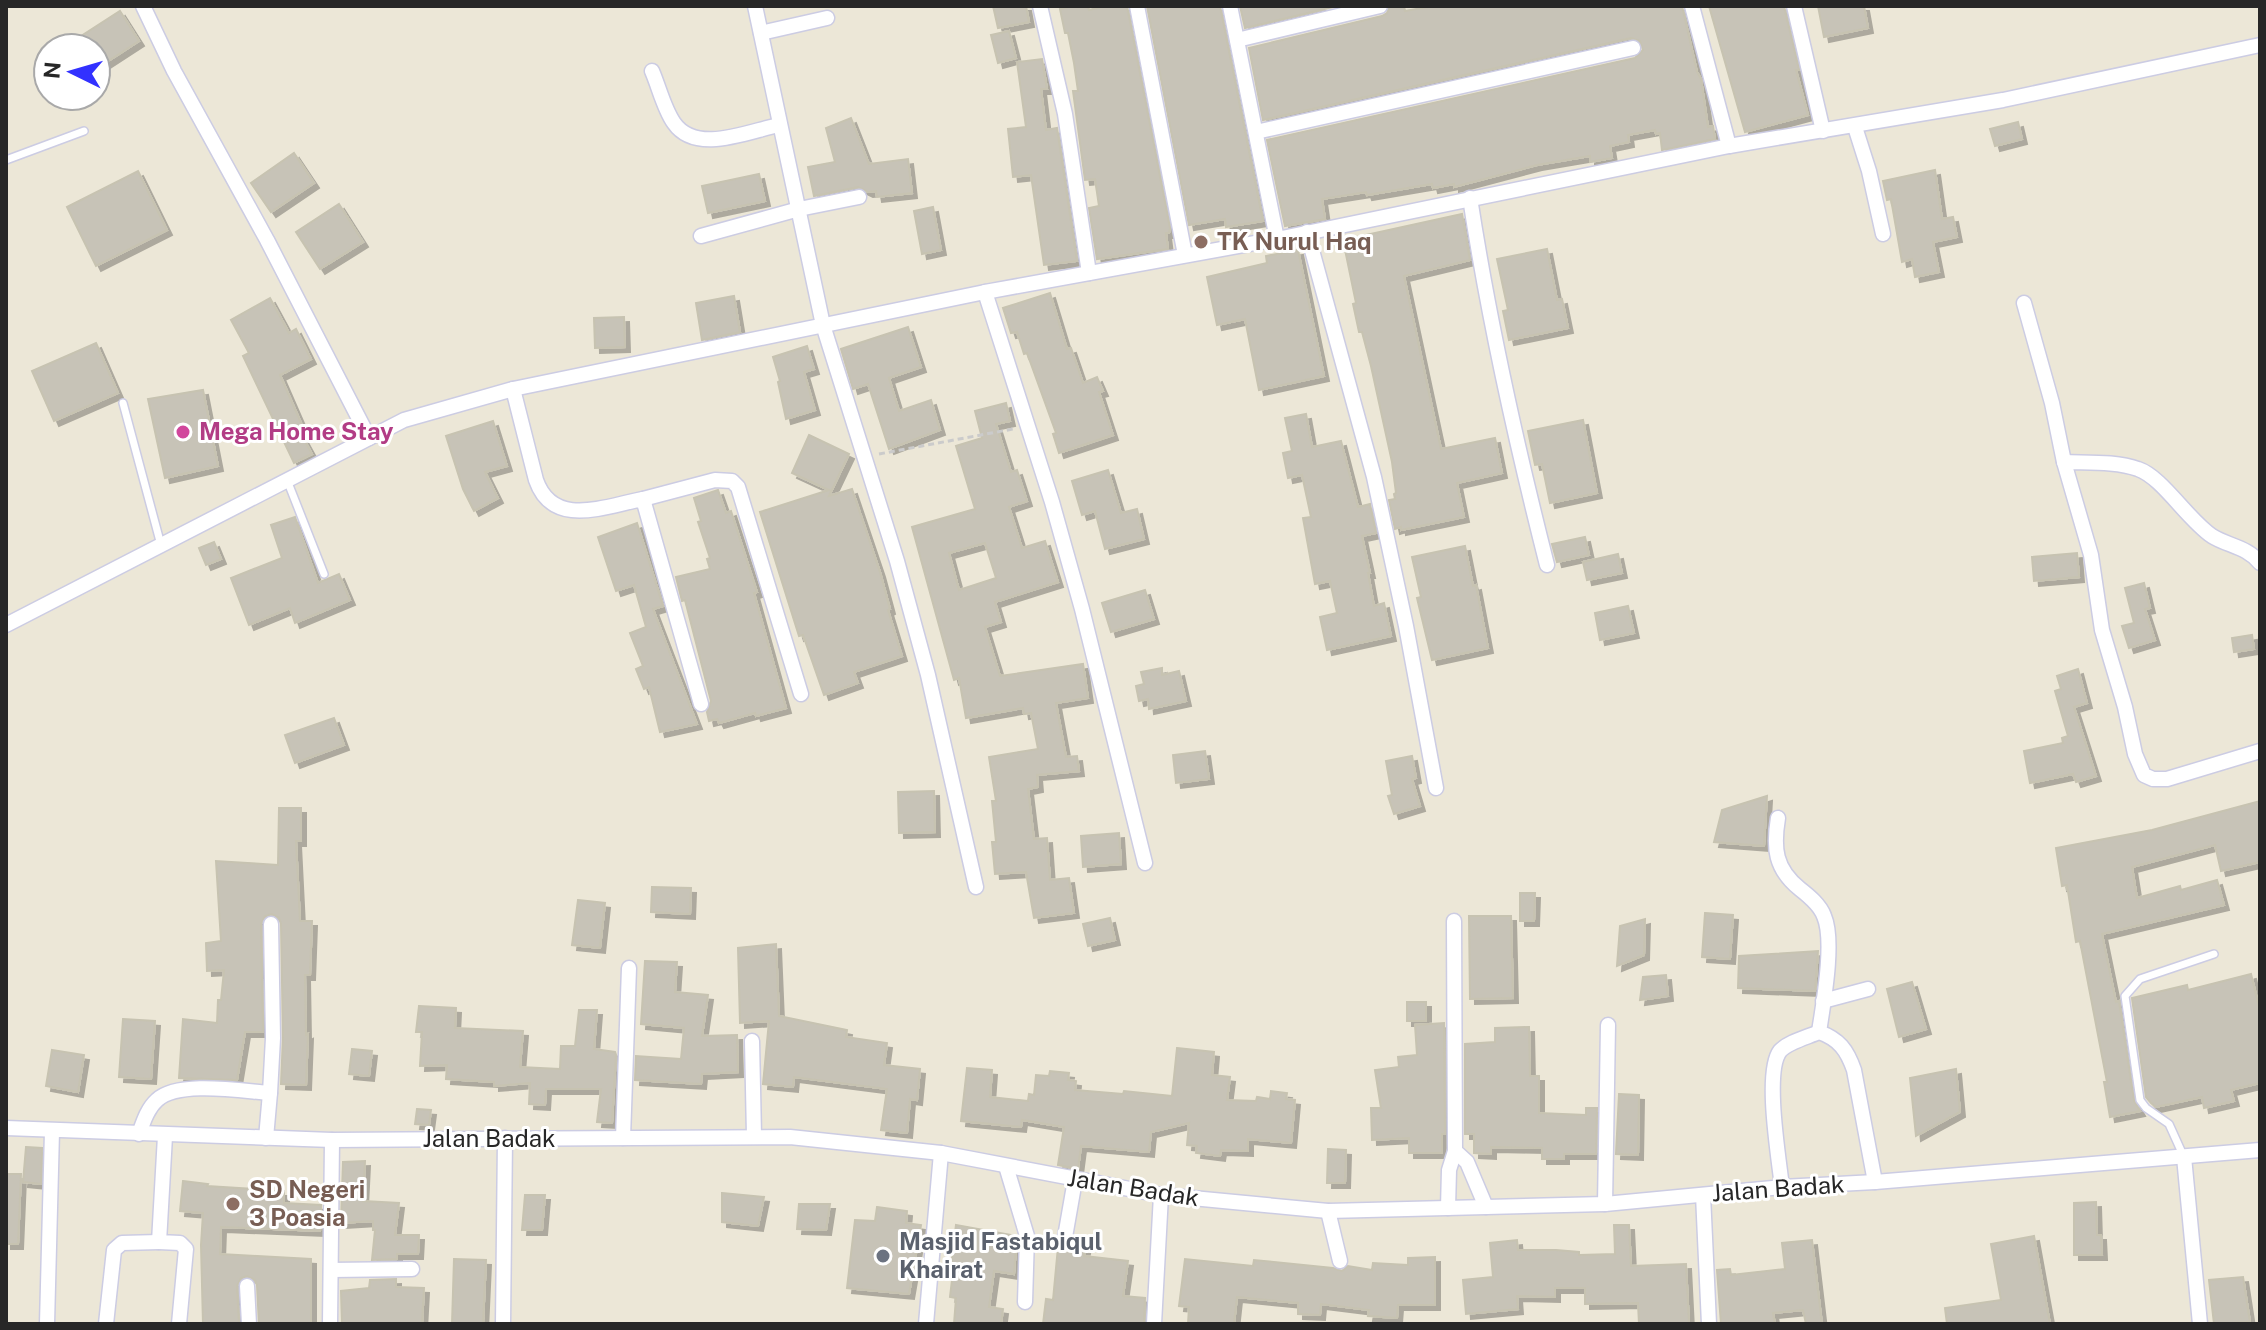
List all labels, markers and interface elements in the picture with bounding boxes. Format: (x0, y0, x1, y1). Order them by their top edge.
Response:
north arrow (32, 32, 112, 112)
text: N (38, 61, 66, 80)
place label: TK Nurul Haq (1217, 227, 1372, 255)
marker: TK Nurul Haq (1192, 233, 1210, 251)
place label: Mega Home Stay (199, 417, 394, 445)
marker: Mega Home Stay (174, 423, 192, 441)
street label: Jalan Badak (422, 1124, 556, 1152)
street label: Jalan Badak (1065, 1163, 1201, 1211)
street label: Jalan Badak (1711, 1169, 1845, 1207)
place label: SD Negeri 3 Poasia (249, 1175, 365, 1231)
marker: SD Negeri 3 Poasia (224, 1195, 242, 1213)
place label: Masjid Fastabiqul Khairat (899, 1227, 1102, 1283)
marker: Masjid Fastabiqul Khairat (874, 1247, 892, 1265)

